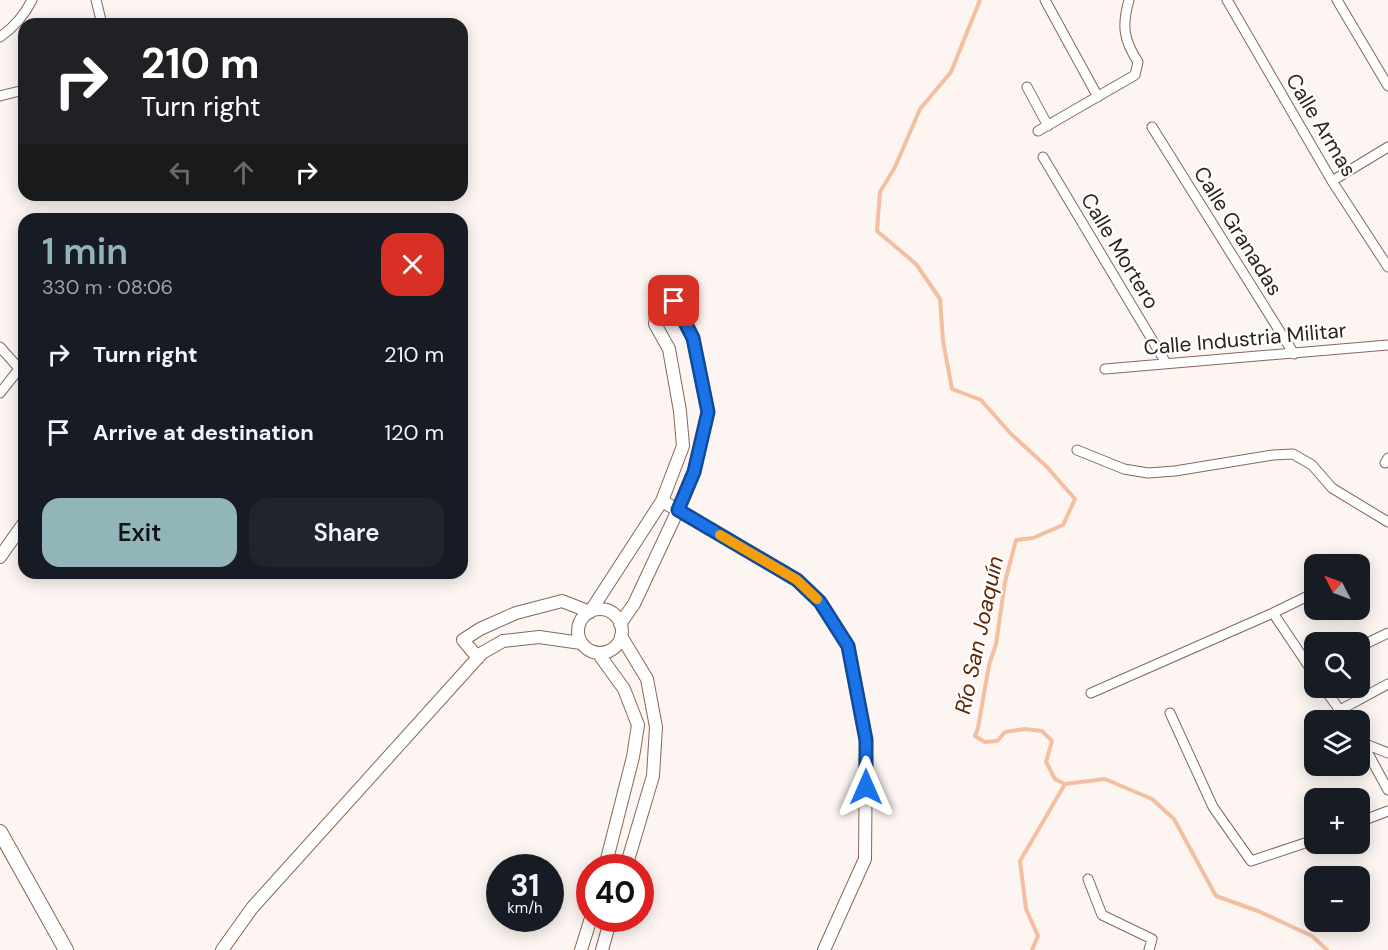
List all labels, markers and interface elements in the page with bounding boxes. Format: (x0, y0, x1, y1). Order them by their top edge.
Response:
text: 210 m (141, 36, 259, 91)
icon: right (42, 42, 120, 120)
street label: Calle Armas (1279, 68, 1363, 182)
text: Turn right (141, 89, 261, 124)
icon: left (164, 156, 197, 189)
icon: ahead (227, 156, 260, 189)
icon: right (290, 156, 323, 189)
street label: Calle Granadas (1187, 161, 1289, 301)
street label: Calle Mortero (1074, 188, 1166, 314)
text: 1 min (42, 228, 128, 275)
button: close (381, 233, 444, 296)
text: 330 m · 08:06 (42, 274, 173, 300)
pin (648, 275, 699, 326)
icon: arrive (657, 284, 690, 317)
street label: Calle Industria Militar (1142, 316, 1348, 362)
icon: right (42, 338, 75, 371)
text: Turn right (93, 340, 198, 369)
text: 210 m (384, 340, 444, 369)
icon: arrive (42, 416, 75, 449)
text: Arrive at destination (93, 418, 314, 447)
text: 120 m (384, 418, 444, 447)
button: Exit (42, 498, 237, 567)
button: Share (249, 498, 444, 567)
water label: Río San Joaquín (948, 553, 1010, 717)
north arrow (1304, 554, 1370, 620)
map controls (1304, 554, 1370, 932)
button: search (1304, 632, 1370, 698)
button: layers (1304, 710, 1370, 776)
position arrow (834, 755, 898, 819)
button: + (1304, 788, 1370, 854)
speed limit sign: 40 (576, 854, 654, 932)
text: 31 (511, 866, 539, 905)
button: − (1304, 866, 1370, 932)
text: km/h (507, 898, 543, 918)

